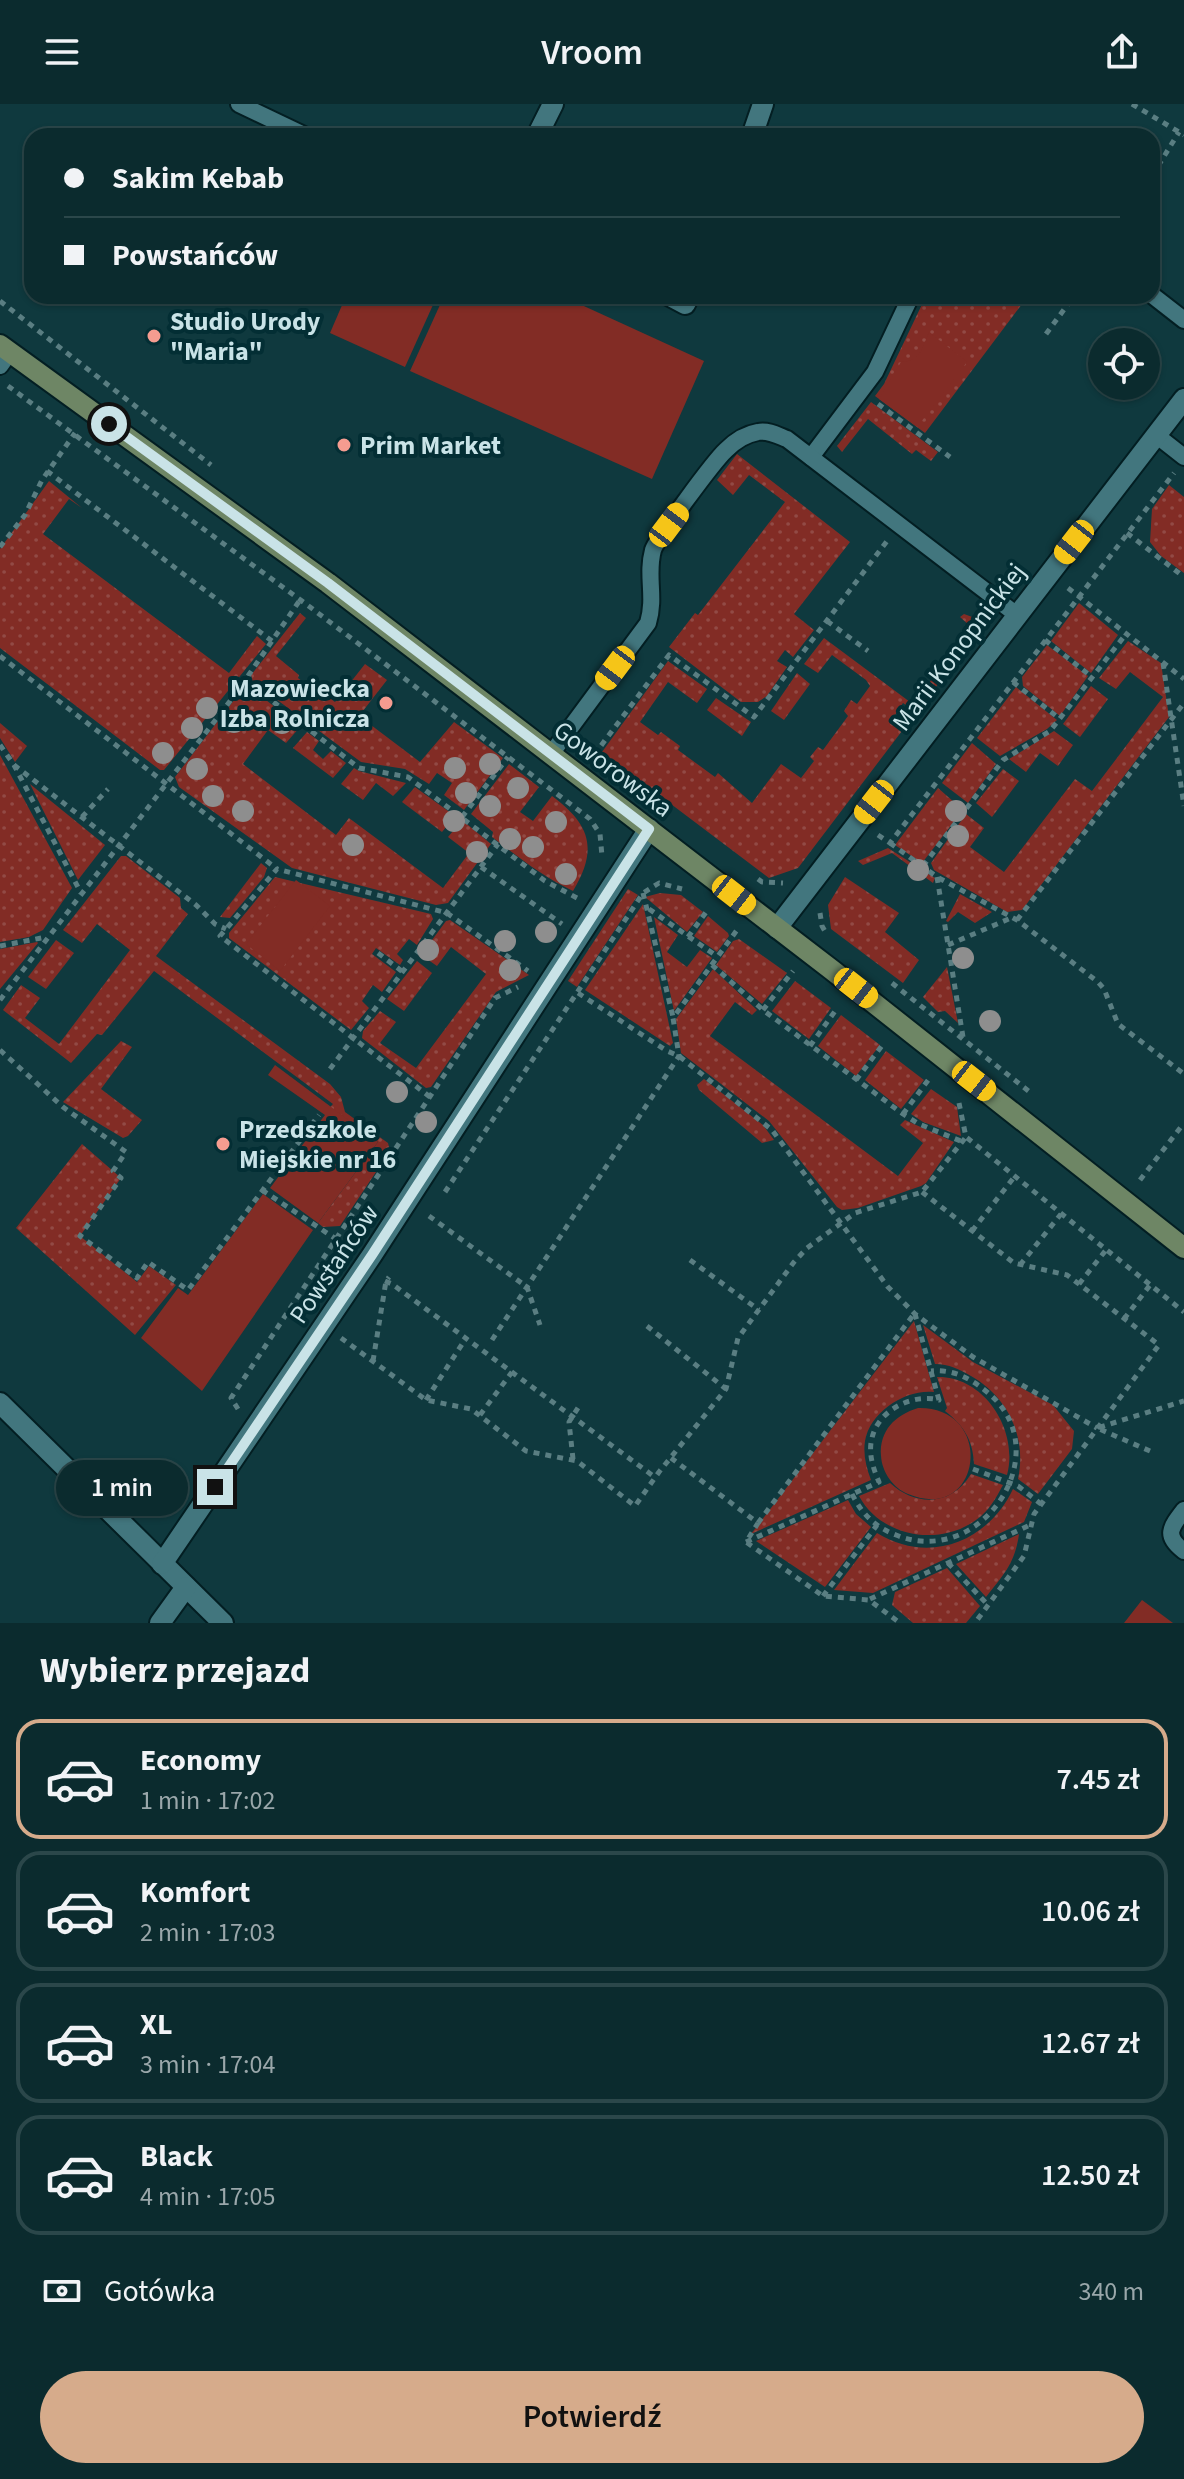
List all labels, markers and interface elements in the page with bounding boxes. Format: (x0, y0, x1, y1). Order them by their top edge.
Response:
text: Vroom (541, 27, 643, 78)
icon: menu (40, 30, 84, 74)
icon: share (1100, 30, 1144, 74)
text: Sakim Kebab (112, 157, 284, 200)
text: Powstańców (112, 234, 278, 277)
place label: Studio Urody "Maria" (170, 303, 321, 370)
marker: Studio Urody "Maria" (145, 327, 163, 345)
map controls (1088, 328, 1160, 400)
button: locate (1088, 328, 1160, 400)
route start (91, 406, 127, 442)
place label: Prim Market (360, 427, 501, 464)
marker: Prim Market (335, 436, 353, 454)
car (645, 499, 693, 551)
car (1050, 516, 1098, 568)
street label: Marii Konopnickiej (884, 555, 1034, 739)
car (591, 642, 639, 694)
place label: Mazowiecka Izba Rolnicza (220, 670, 370, 737)
marker: Mazowiecka Izba Rolnicza (377, 694, 395, 712)
street label: Goworowska (546, 712, 680, 826)
car (850, 776, 898, 828)
car (708, 871, 760, 919)
car (830, 964, 882, 1012)
car (948, 1057, 1000, 1105)
place label: Przedszkole Miejskie nr 16 (239, 1111, 396, 1178)
marker: Przedszkole Miejskie nr 16 (214, 1135, 232, 1153)
street label: Powstańców (280, 1197, 388, 1331)
callout: 1 min (55, 1459, 187, 1515)
text: 1 min (91, 1469, 153, 1506)
route end (197, 1469, 233, 1505)
text: Wybierz przejazd (40, 1645, 310, 1696)
text: Economy (140, 1739, 261, 1782)
icon: car (44, 1743, 116, 1815)
text: 7.45 zł (1056, 1758, 1140, 1801)
text: 1 min · 17:02 (140, 1782, 275, 1819)
text: Komfort (140, 1871, 250, 1914)
icon: car (44, 1875, 116, 1947)
text: 10.06 zł (1041, 1890, 1140, 1933)
text: 2 min · 17:03 (140, 1914, 275, 1951)
text: XL (140, 2003, 173, 2046)
icon: car (44, 2007, 116, 2079)
text: 12.67 zł (1041, 2022, 1140, 2065)
text: 3 min · 17:04 (140, 2046, 275, 2083)
text: Black (140, 2135, 213, 2178)
icon: car (44, 2139, 116, 2211)
text: 12.50 zł (1041, 2154, 1140, 2197)
text: 4 min · 17:05 (140, 2178, 275, 2215)
icon: cash (40, 2269, 84, 2313)
text: Gotówka (104, 2270, 215, 2313)
text: 340 m (1078, 2273, 1144, 2310)
button: Potwierdź (40, 2371, 1144, 2463)

